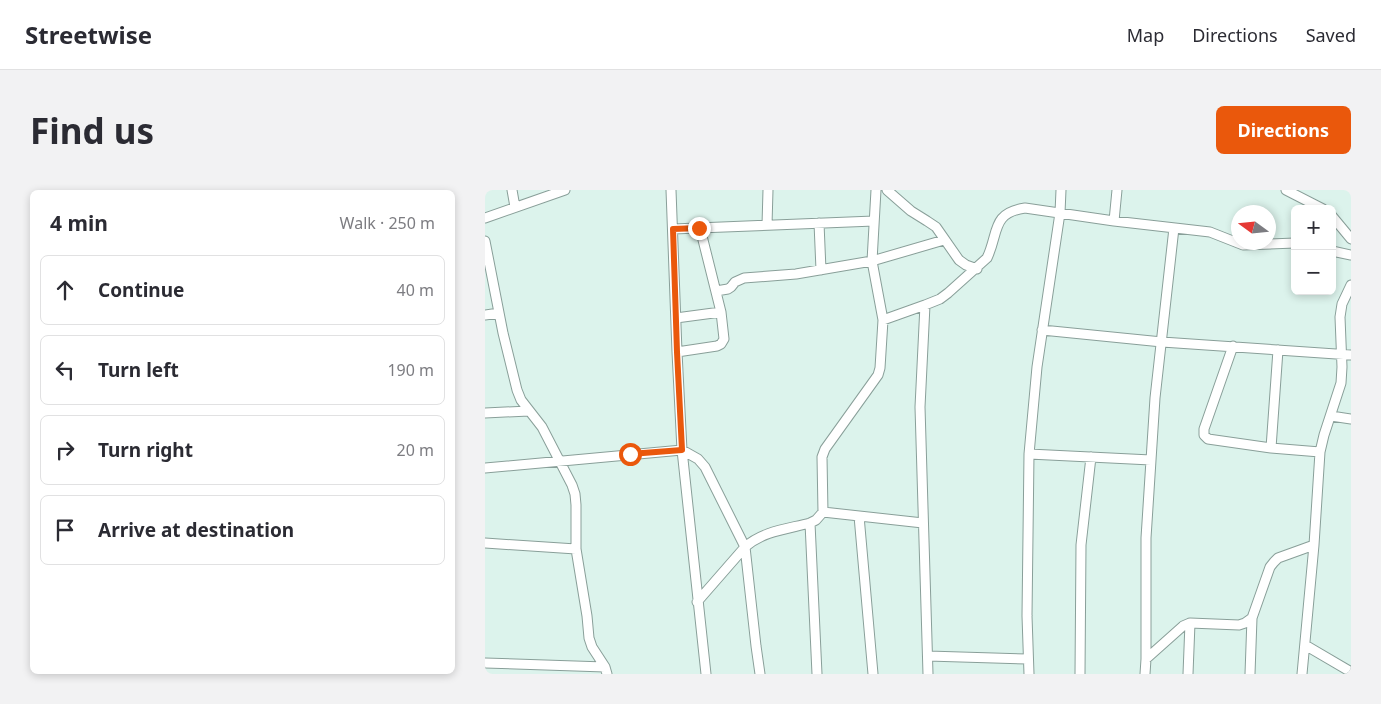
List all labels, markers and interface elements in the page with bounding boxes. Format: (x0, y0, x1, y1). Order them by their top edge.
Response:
text: Streetwise (25, 18, 152, 51)
text: Map (1127, 23, 1164, 47)
text: Directions (1192, 23, 1278, 47)
text: Saved (1306, 23, 1356, 47)
button: Directions (1216, 106, 1351, 154)
text: Find us (30, 107, 154, 154)
north arrow (1231, 205, 1276, 250)
map controls (1291, 205, 1336, 295)
button: + (1291, 205, 1336, 250)
text: 4 min (50, 209, 108, 237)
text: Walk · 250 m (340, 212, 435, 234)
route end (688, 217, 711, 240)
button: − (1291, 250, 1336, 295)
icon: ahead (51, 276, 79, 304)
text: Continue (98, 277, 184, 303)
text: 40 m (397, 279, 434, 301)
icon: left (51, 356, 79, 384)
text: Turn left (98, 357, 179, 383)
text: 190 m (387, 359, 434, 381)
icon: right (51, 436, 79, 464)
text: Turn right (98, 437, 193, 463)
text: 20 m (397, 439, 434, 461)
route start (619, 443, 642, 466)
icon: arrive (51, 516, 79, 544)
text: Arrive at destination (98, 517, 294, 543)

